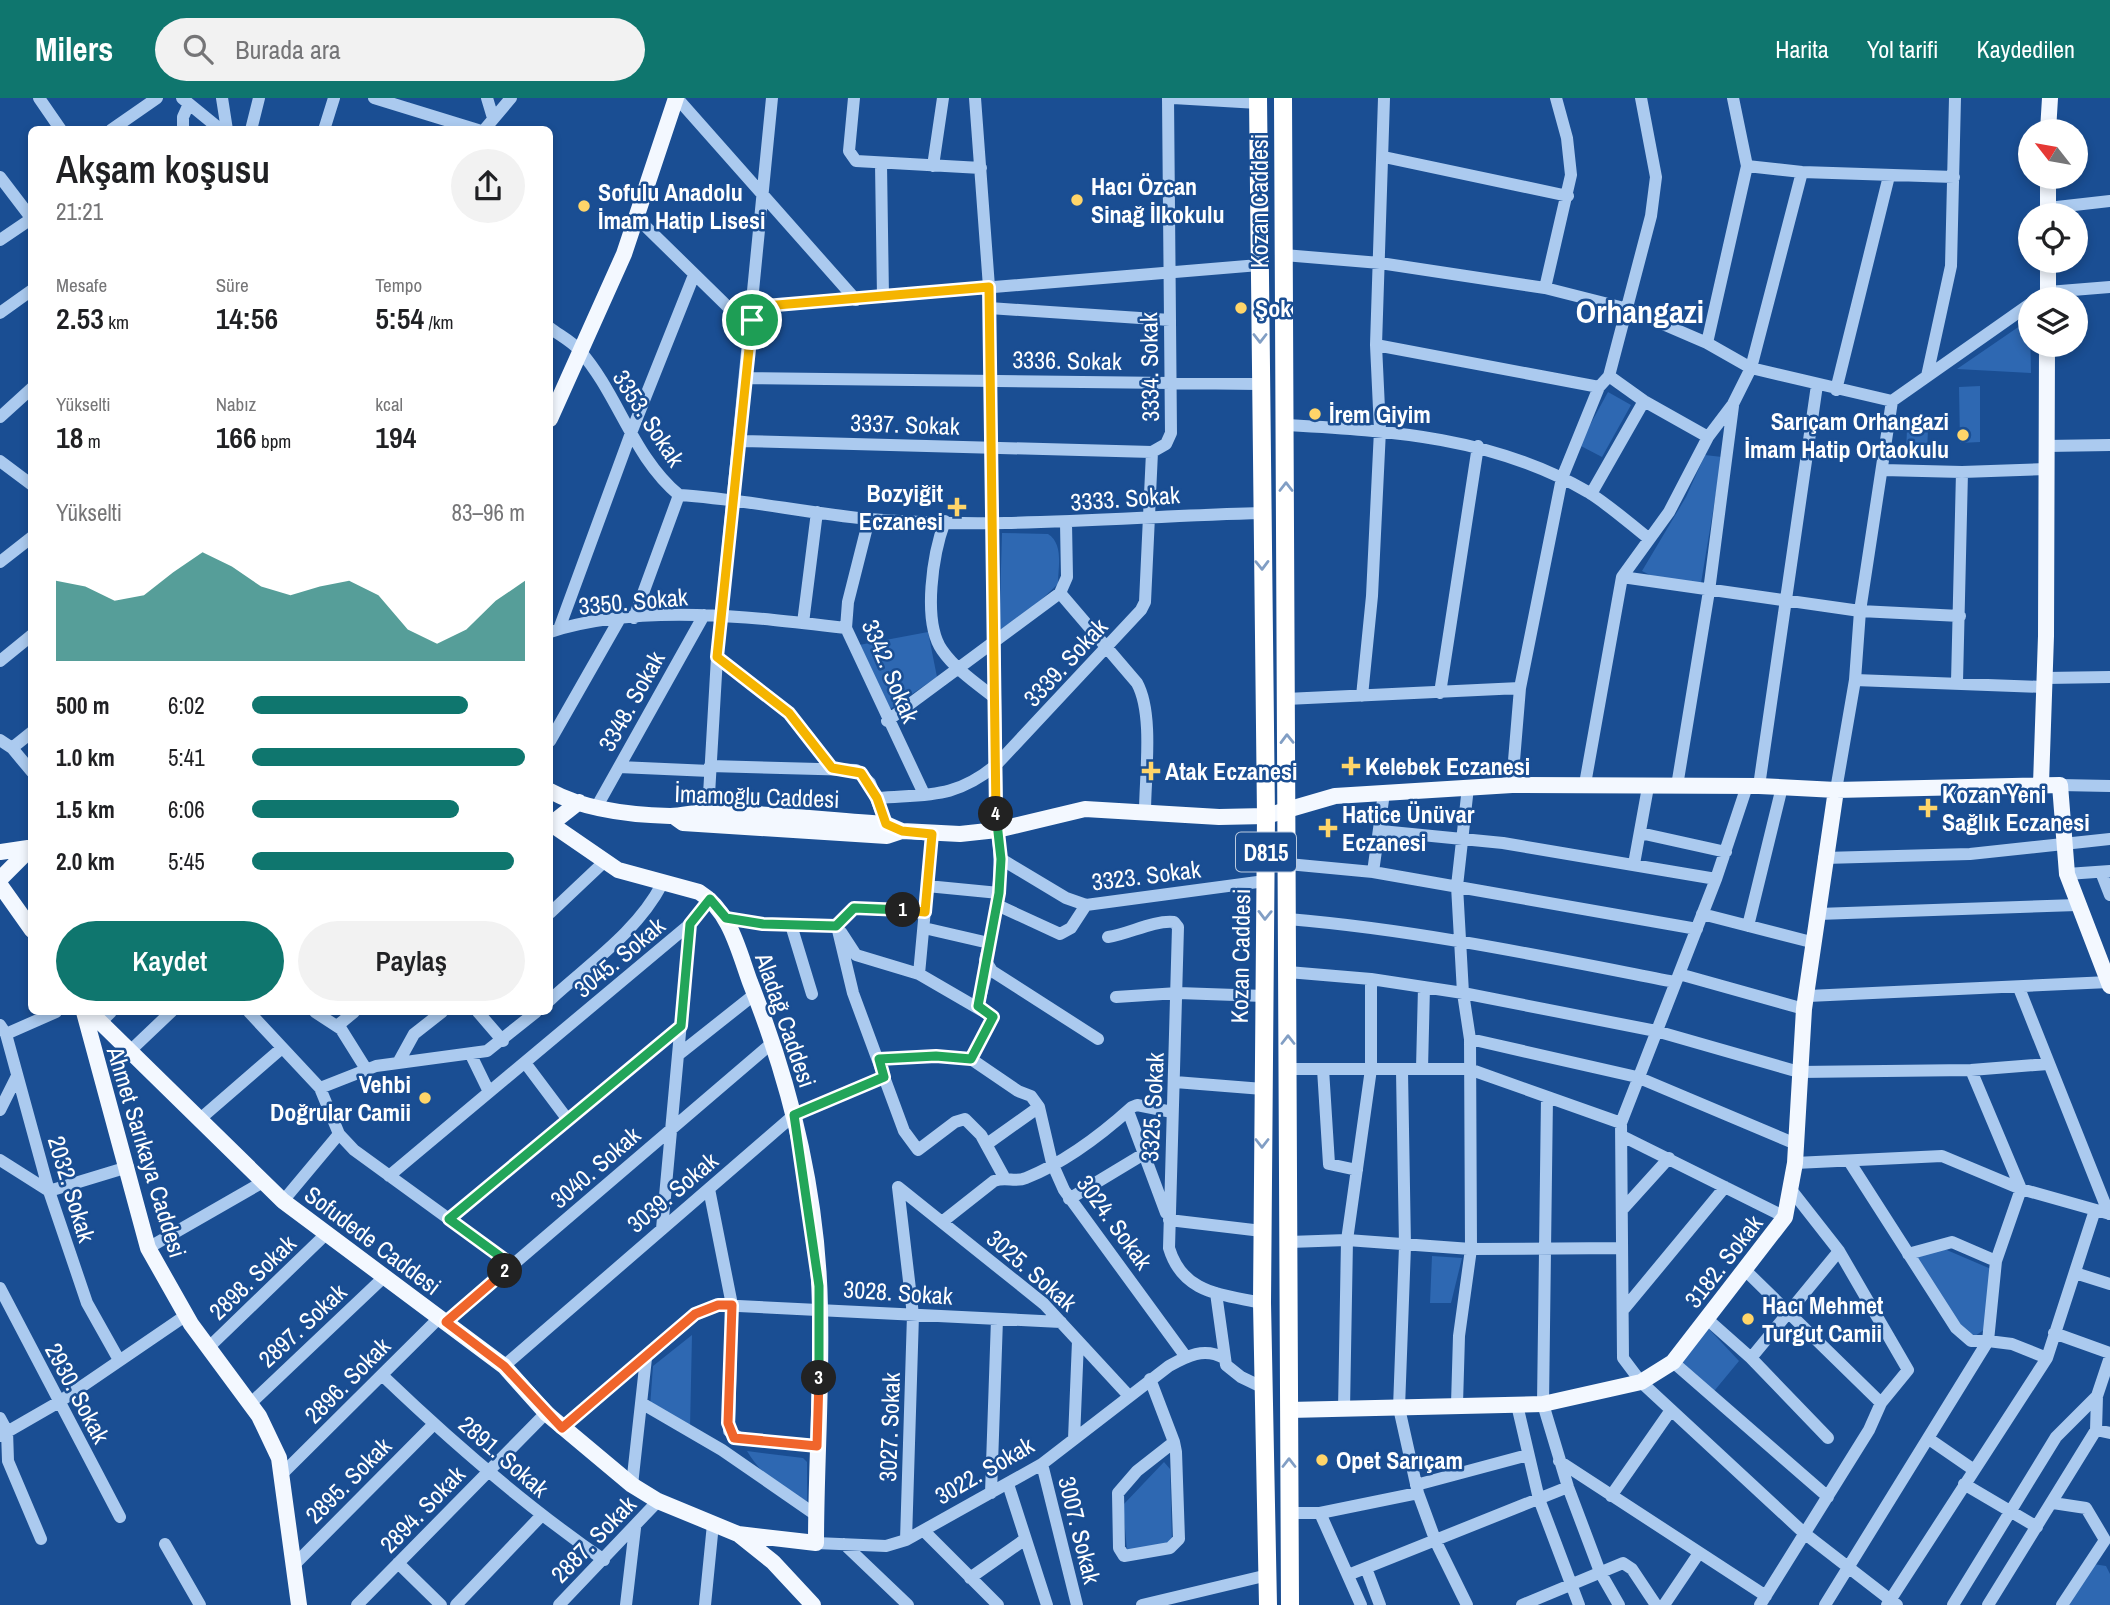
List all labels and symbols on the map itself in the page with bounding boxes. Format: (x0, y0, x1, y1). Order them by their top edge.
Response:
north arrow (2018, 119, 2088, 189)
street label: Kozan Caddesi (1243, 134, 1275, 268)
place label: Hacı Özcan Sinağ İlkokulu (1091, 170, 1224, 230)
place label: Sofulu Anadolu İmam Hatip Lisesi (598, 176, 765, 236)
marker: Hacı Özcan Sinağ İlkokulu (1069, 192, 1085, 208)
marker: Sofulu Anadolu İmam Hatip Lisesi (576, 198, 592, 214)
pin (722, 290, 782, 350)
district label: Orhangazi (1576, 290, 1704, 333)
place label: Şok (1255, 292, 1291, 324)
marker: Şok (1233, 300, 1249, 316)
street label: 3334. Sokak (1132, 312, 1166, 422)
one-way arrow (1252, 333, 1268, 343)
street label: 3336. Sokak (1012, 343, 1122, 377)
street label: 3353. Sokak (606, 363, 692, 473)
place label: İrem Giyim (1329, 398, 1431, 430)
place label: Sarıçam Orhangazi İmam Hatip Ortaokulu (1744, 405, 1949, 465)
street label: 3337. Sokak (850, 406, 960, 442)
marker: İrem Giyim (1307, 406, 1323, 422)
marker: Sarıçam Orhangazi İmam Hatip Ortaokulu (1955, 427, 1971, 443)
place label: Bozyiğit Eczanesi (859, 477, 943, 537)
street label: 3333. Sokak (1069, 478, 1181, 518)
one-way arrow (1279, 481, 1294, 492)
marker: Bozyiğit Eczanesi (949, 499, 965, 515)
one-way arrow (1255, 560, 1270, 571)
street label: 3350. Sokak (577, 580, 689, 622)
street label: 3339. Sokak (1016, 611, 1114, 713)
street label: 3342. Sokak (855, 614, 927, 728)
street label: 3348. Sokak (590, 645, 672, 757)
one-way arrow (1279, 733, 1295, 744)
place label: Kelebek Eczanesi (1365, 750, 1530, 782)
place label: Atak Eczanesi (1165, 755, 1297, 787)
marker: Kelebek Eczanesi (1343, 758, 1359, 774)
marker: Atak Eczanesi (1143, 763, 1159, 779)
street label: İmamoğlu Caddesi (674, 777, 840, 815)
place label: Kozan Yeni Sağlık Eczanesi (1942, 778, 2090, 838)
pin: 4 (978, 796, 1014, 832)
place label: Hatice Ünüvar Eczanesi (1342, 798, 1475, 858)
marker: Kozan Yeni Sağlık Eczanesi (1920, 800, 1936, 816)
marker: Hatice Ünüvar Eczanesi (1320, 820, 1336, 836)
road number: D815 (1236, 832, 1296, 872)
street label: 3323. Sokak (1090, 852, 1202, 898)
street label: Kozan Caddesi (1223, 888, 1257, 1024)
pin: 1 (886, 892, 920, 928)
street label: 3045. Sokak (567, 909, 671, 1004)
one-way arrow (1257, 910, 1273, 921)
street label: Aladağ Caddesi (748, 948, 824, 1091)
one-way arrow (1280, 1034, 1296, 1045)
street label: Ahmet Sarıkaya Caddesi (99, 1042, 194, 1261)
street label: 3325. Sokak (1133, 1051, 1171, 1162)
place label: Vehbi Doğrular Camii (270, 1068, 411, 1128)
marker: Vehbi Doğrular Camii (417, 1090, 433, 1106)
street label: 3040. Sokak (543, 1119, 647, 1215)
street label: 2032. Sokak (41, 1132, 103, 1246)
one-way arrow (1255, 1137, 1270, 1148)
street label: 3039. Sokak (620, 1144, 724, 1239)
street label: 3024. Sokak (1070, 1168, 1160, 1276)
street label: Sofudede Caddesi (298, 1178, 448, 1302)
street label: 3182. Sokak (1677, 1208, 1769, 1314)
street label: 3025. Sokak (980, 1222, 1084, 1318)
street label: 2898. Sokak (202, 1227, 303, 1327)
pin: 2 (488, 1254, 522, 1288)
street label: 3028. Sokak (842, 1272, 954, 1312)
street label: 2897. Sokak (251, 1276, 353, 1374)
place label: Hacı Mehmet Turgut Camii (1762, 1289, 1884, 1349)
marker: Hacı Mehmet Turgut Camii (1740, 1311, 1756, 1327)
street label: 2896. Sokak (297, 1330, 397, 1430)
street label: 2930. Sokak (38, 1337, 118, 1449)
pin: 3 (802, 1360, 836, 1396)
street label: 3027. Sokak (871, 1372, 907, 1482)
street label: 2891. Sokak (452, 1408, 556, 1504)
street label: 3022. Sokak (929, 1429, 1040, 1511)
street label: 2895. Sokak (298, 1430, 398, 1530)
place label: Opet Sarıçam (1336, 1444, 1463, 1476)
marker: Opet Sarıçam (1314, 1452, 1330, 1468)
street label: 2894. Sokak (372, 1458, 472, 1559)
one-way arrow (1281, 1458, 1297, 1468)
street label: 3007. Sokak (1051, 1473, 1109, 1587)
street label: 2887. Sokak (543, 1488, 643, 1589)

